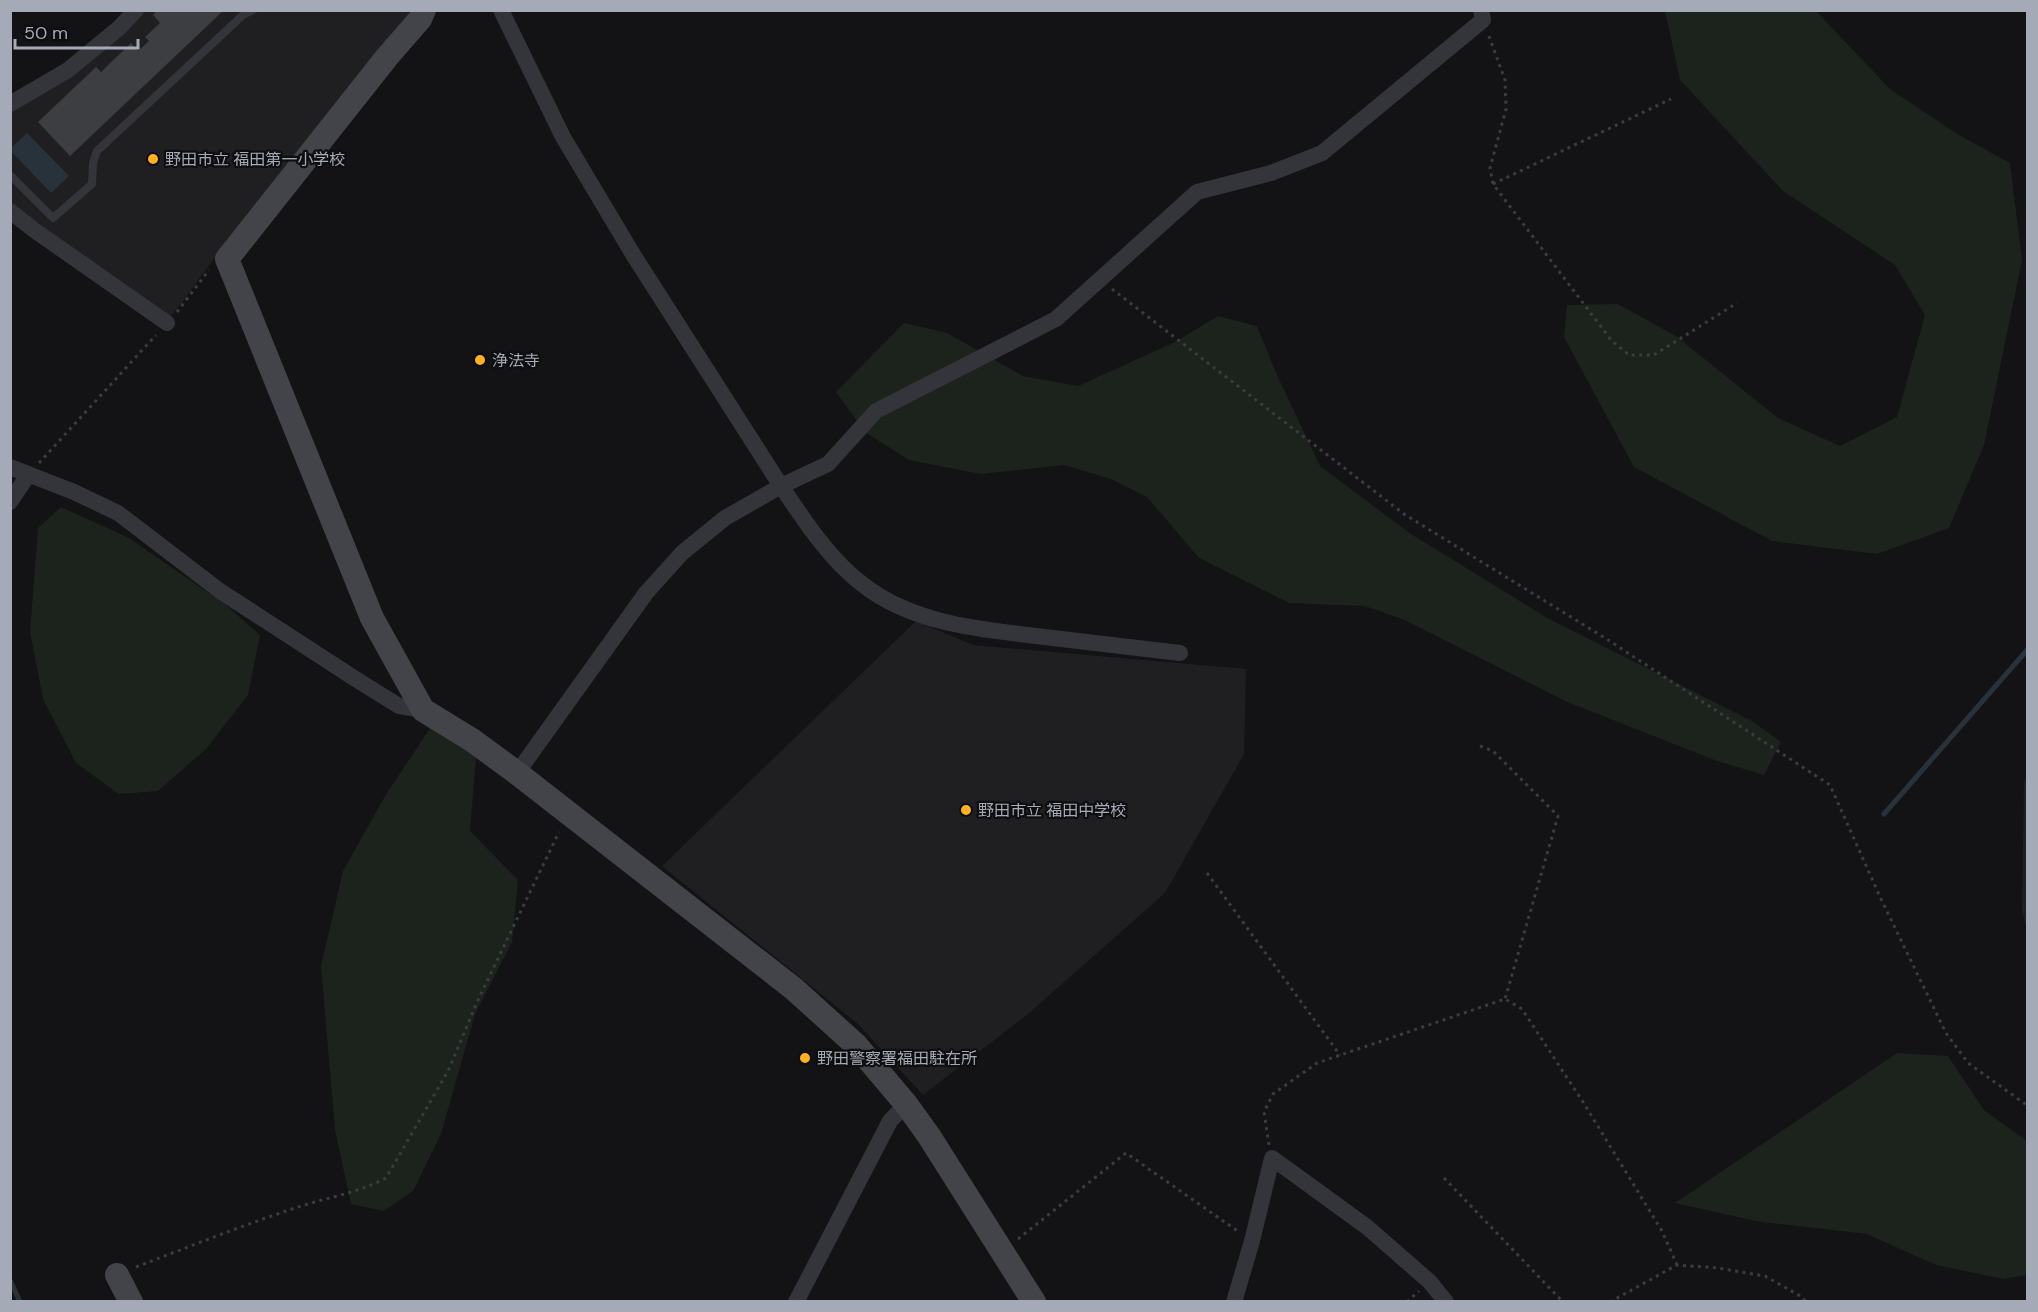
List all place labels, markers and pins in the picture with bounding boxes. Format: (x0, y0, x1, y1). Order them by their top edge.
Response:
place label: 野田市立 福田第一小学校 (165, 149, 345, 170)
marker: 野田市立 福田第一小学校 (146, 152, 160, 166)
place label: 浄法寺 (492, 350, 540, 371)
marker: 浄法寺 (473, 353, 487, 367)
place label: 野田市立 福田中学校 (978, 800, 1126, 821)
marker: 野田市立 福田中学校 (959, 803, 973, 817)
place label: 野田警察署福田駐在所 (817, 1048, 977, 1069)
marker: 野田警察署福田駐在所 (798, 1051, 812, 1065)

